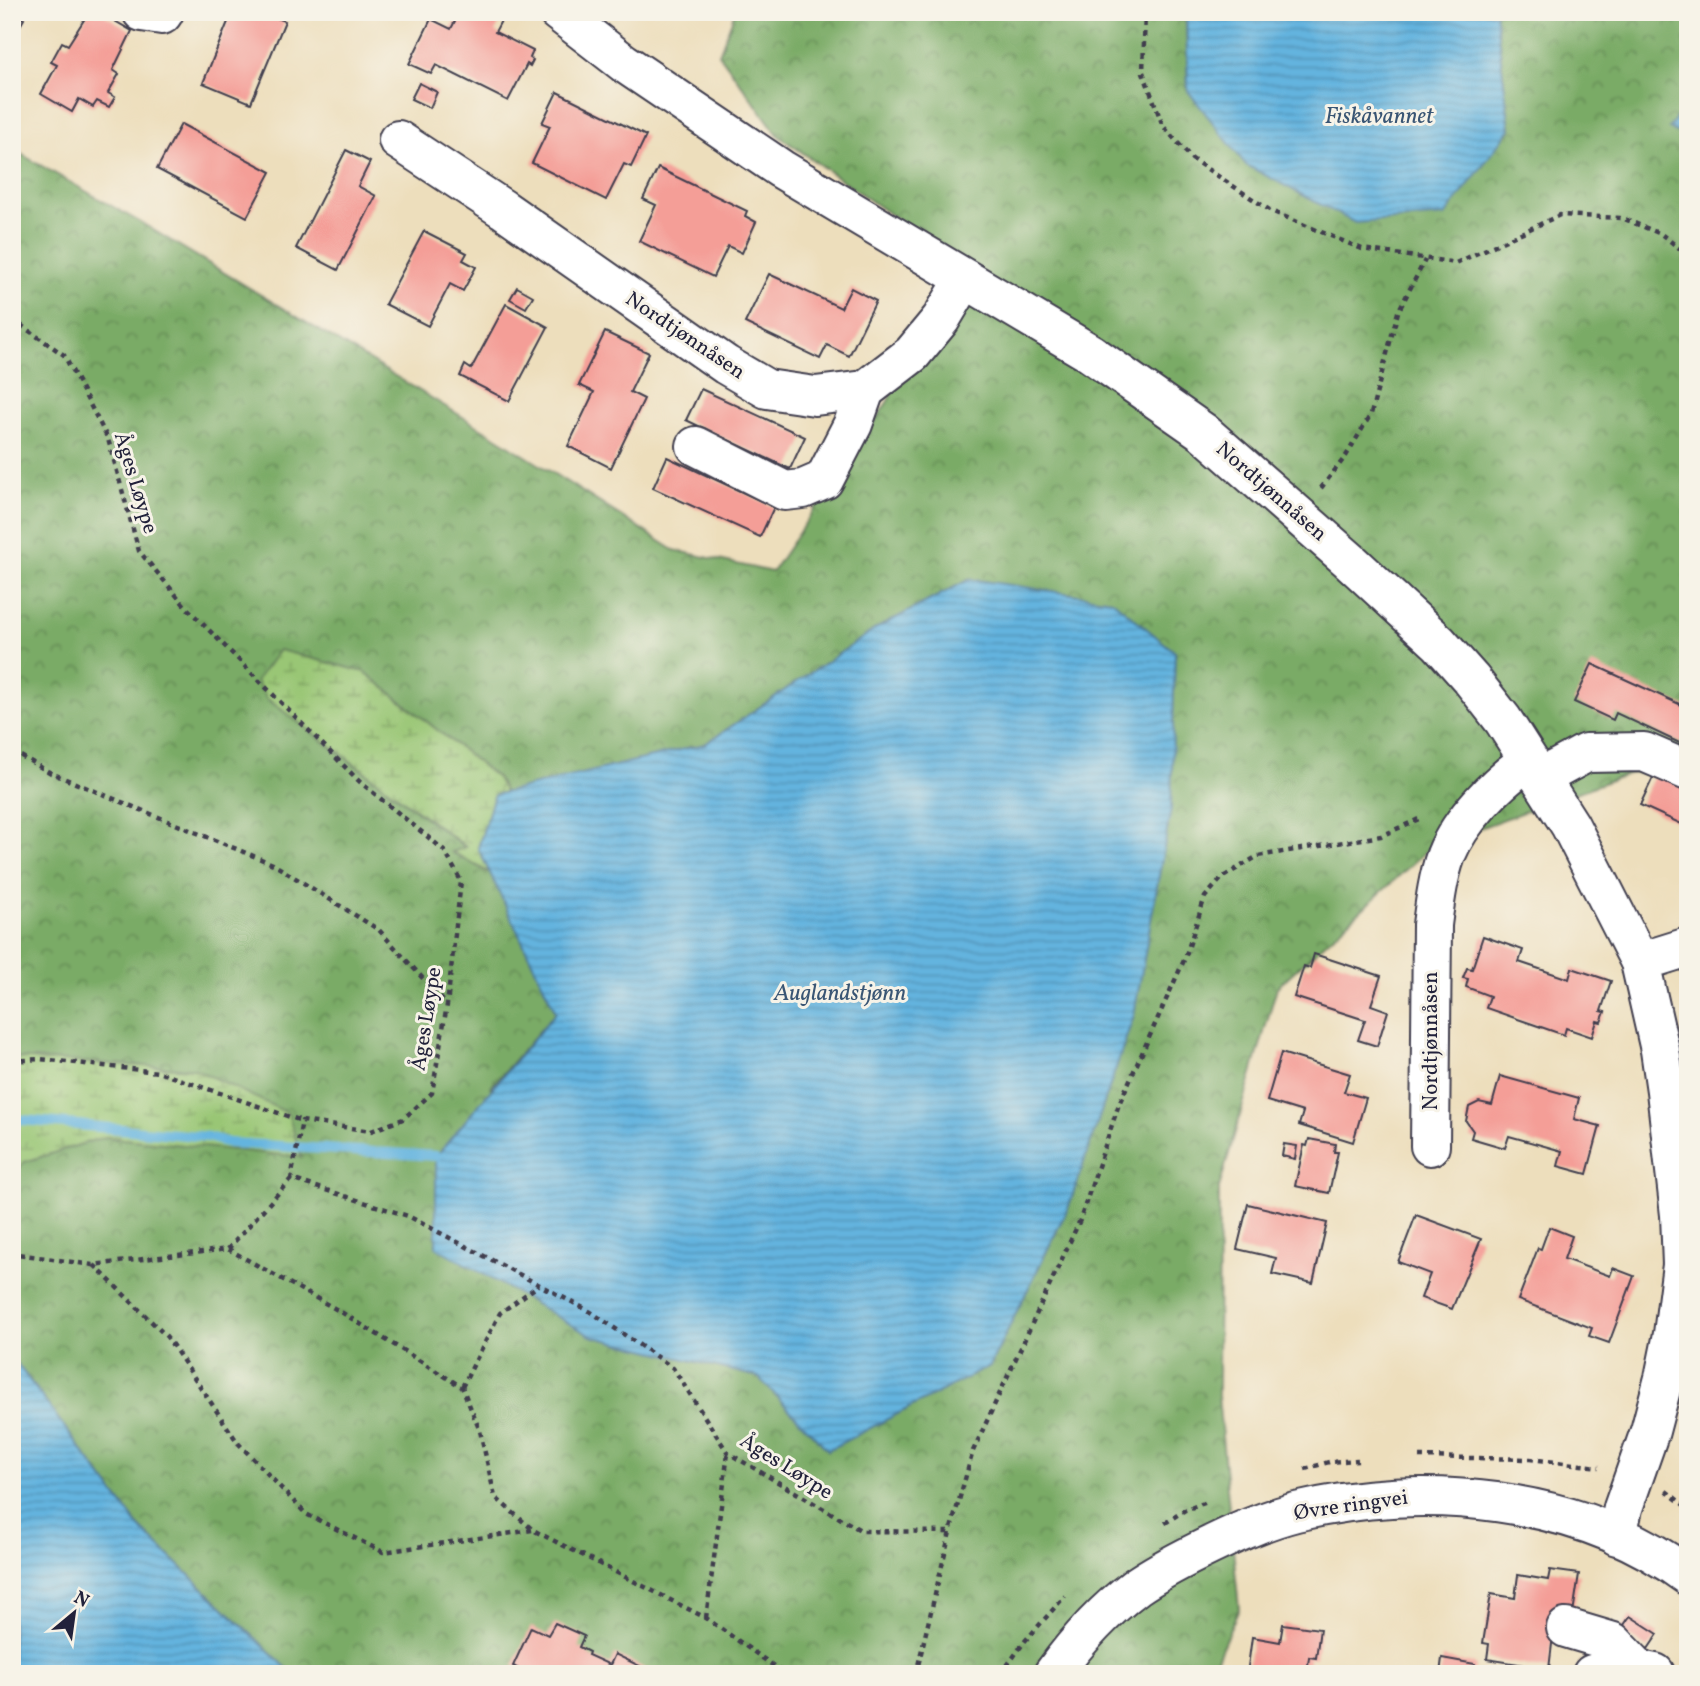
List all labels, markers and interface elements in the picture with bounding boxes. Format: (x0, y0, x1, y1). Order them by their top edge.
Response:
water label: Fiskåvannet (1325, 101, 1434, 133)
street label: Nordtjønnåsen (619, 285, 751, 387)
street label: Åges Løype (106, 429, 164, 537)
street label: Nordtjønnåsen (1209, 435, 1333, 549)
street label: Åges Løype (404, 965, 450, 1073)
street label: Nordtjønnåsen (1417, 972, 1446, 1110)
water label: Auglandstjønn (773, 978, 906, 1010)
street label: Åges Løype (734, 1427, 838, 1507)
street label: Øvre ringvei (1292, 1484, 1410, 1528)
north arrow (38, 1578, 108, 1648)
text: N (69, 1585, 94, 1615)

